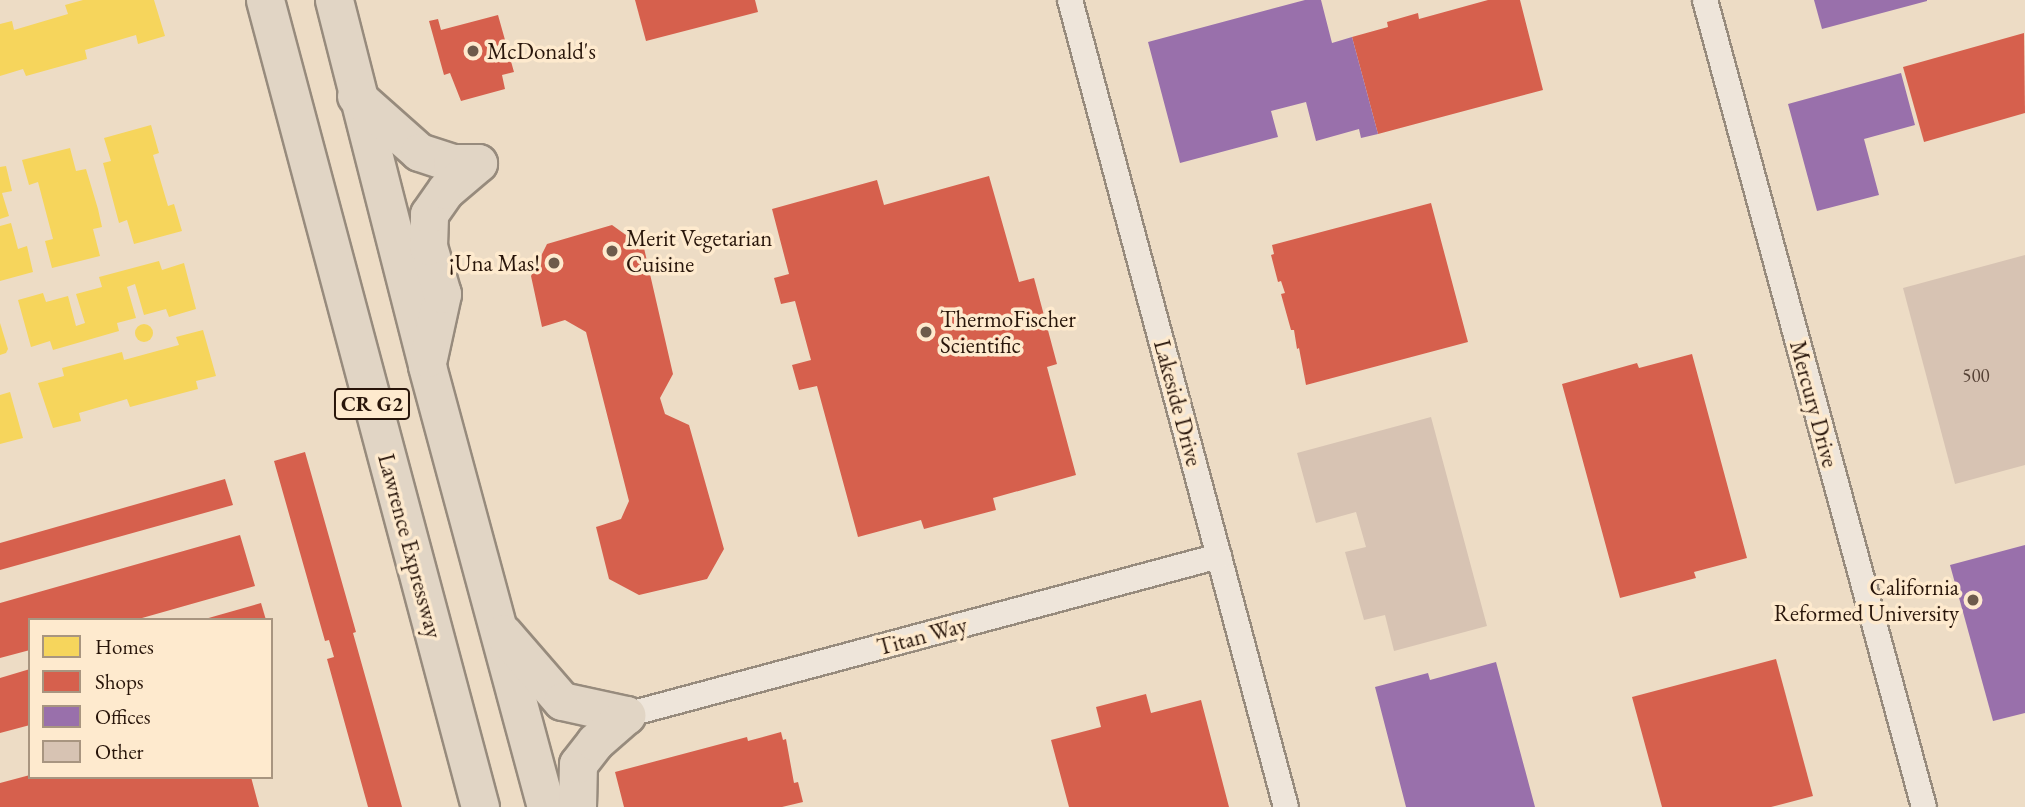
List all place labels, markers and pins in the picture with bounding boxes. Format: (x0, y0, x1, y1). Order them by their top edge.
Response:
place label: McDonald's (487, 37, 596, 65)
marker: McDonald's (465, 43, 481, 59)
place label: Merit Vegetarian Cuisine (626, 224, 773, 278)
marker: Merit Vegetarian Cuisine (604, 243, 620, 259)
place label: ¡Una Mas! (449, 249, 540, 277)
marker: ¡Una Mas! (546, 255, 562, 271)
place label: ThermoFischer Scientific (940, 305, 1076, 359)
marker: ThermoFischer Scientific (918, 324, 934, 340)
place label: California Reformed University (1774, 573, 1959, 627)
marker: California Reformed University (1965, 592, 1981, 608)

